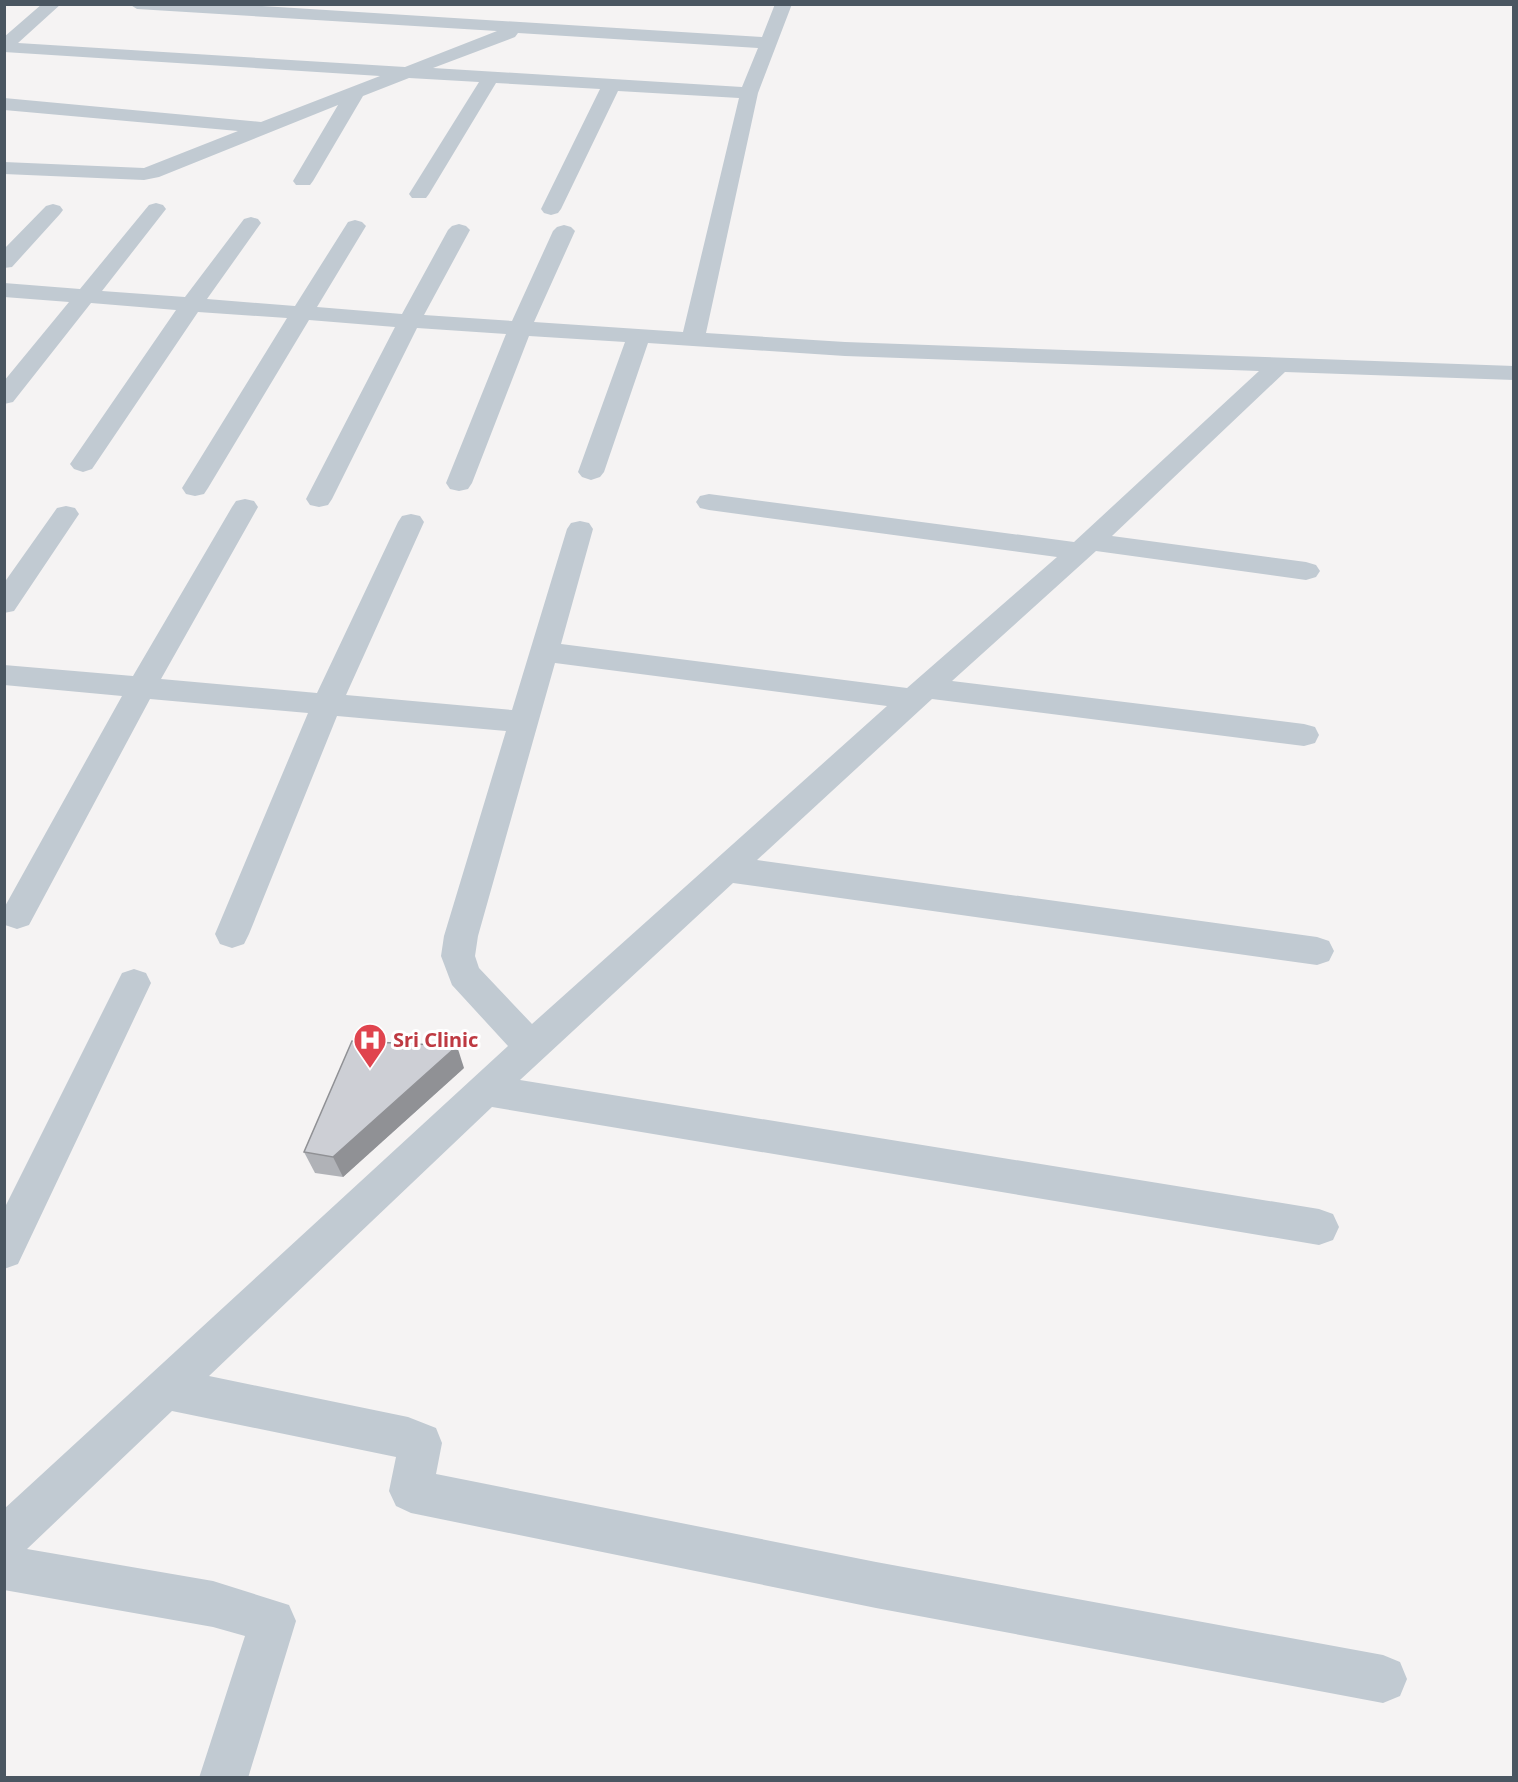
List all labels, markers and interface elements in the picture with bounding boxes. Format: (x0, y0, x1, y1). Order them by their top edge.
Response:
hospital icon: Sri Clinic (352, 1022, 388, 1069)
place label: Sri Clinic (393, 1026, 478, 1053)

